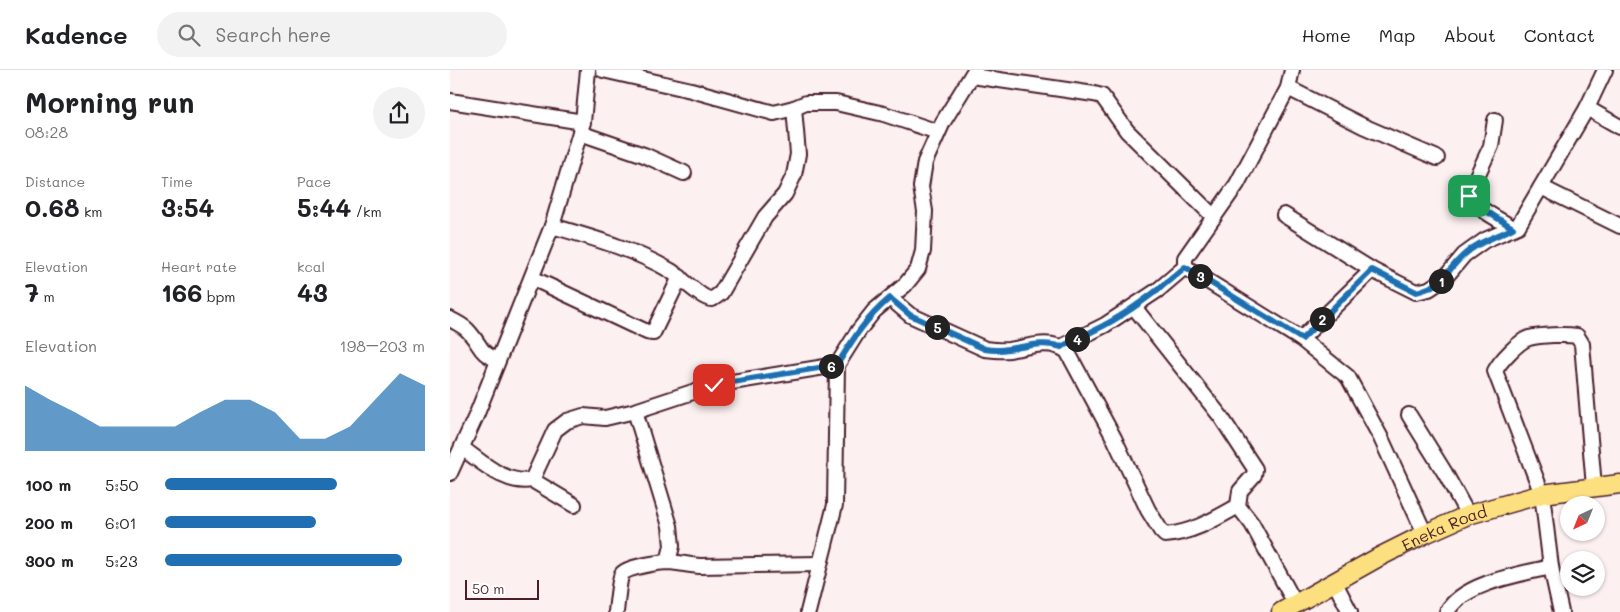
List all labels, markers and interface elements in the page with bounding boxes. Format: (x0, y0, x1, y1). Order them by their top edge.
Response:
search box (157, 12, 507, 57)
text: Kadence (25, 19, 127, 50)
icon: search (175, 21, 203, 49)
text: Search here (215, 22, 331, 47)
text: Home (1302, 23, 1351, 47)
text: Map (1379, 23, 1415, 47)
text: About (1443, 23, 1496, 47)
text: Contact (1524, 23, 1595, 47)
text: Morning run (25, 84, 194, 120)
button: share (373, 87, 425, 139)
text: 08:28 (25, 121, 68, 142)
text: Distance (25, 172, 85, 191)
text: Time (161, 172, 193, 191)
text: Pace (297, 172, 331, 191)
pin (1448, 175, 1490, 217)
icon: arrive (1455, 182, 1483, 210)
text: 0.68 (25, 191, 79, 223)
text: 3:54 (161, 191, 214, 223)
text: 5:44 (297, 191, 351, 223)
text: km (79, 202, 102, 221)
text: /km (351, 202, 382, 221)
text: Elevation (25, 257, 88, 276)
text: Heart rate (161, 257, 237, 276)
text: kcal (297, 257, 325, 276)
pin: 3 (1188, 264, 1212, 288)
text: 3 (1196, 267, 1205, 286)
pin: 1 (1428, 268, 1454, 294)
text: 1 (1438, 272, 1445, 291)
text: 7 (25, 276, 39, 308)
text: 166 (161, 276, 202, 308)
text: 43 (297, 276, 328, 308)
text: m (39, 287, 55, 306)
text: bpm (202, 287, 236, 306)
pin: 2 (1310, 306, 1334, 332)
text: 2 (1319, 310, 1326, 329)
pin: 5 (924, 314, 950, 340)
text: 5 (933, 318, 942, 337)
pin: 4 (1064, 326, 1090, 352)
text: 4 (1073, 330, 1082, 349)
text: Elevation (25, 335, 97, 356)
text: 198–203 m (340, 335, 425, 356)
pin: 6 (818, 354, 844, 378)
text: 6 (827, 357, 836, 376)
pin (693, 364, 735, 406)
icon: check (700, 371, 728, 399)
text: 100 m (25, 474, 71, 495)
text: 5:50 (105, 474, 139, 495)
north arrow (1560, 496, 1605, 541)
map controls (1560, 496, 1605, 596)
street label: Eneka Road (1397, 500, 1489, 555)
text: 200 m (25, 512, 73, 533)
text: 6:01 (105, 512, 137, 533)
text: 300 m (25, 550, 74, 571)
text: 5:23 (105, 550, 138, 571)
button: layers (1560, 551, 1605, 596)
scale bar (465, 577, 539, 600)
text: 50 m (472, 579, 504, 598)

